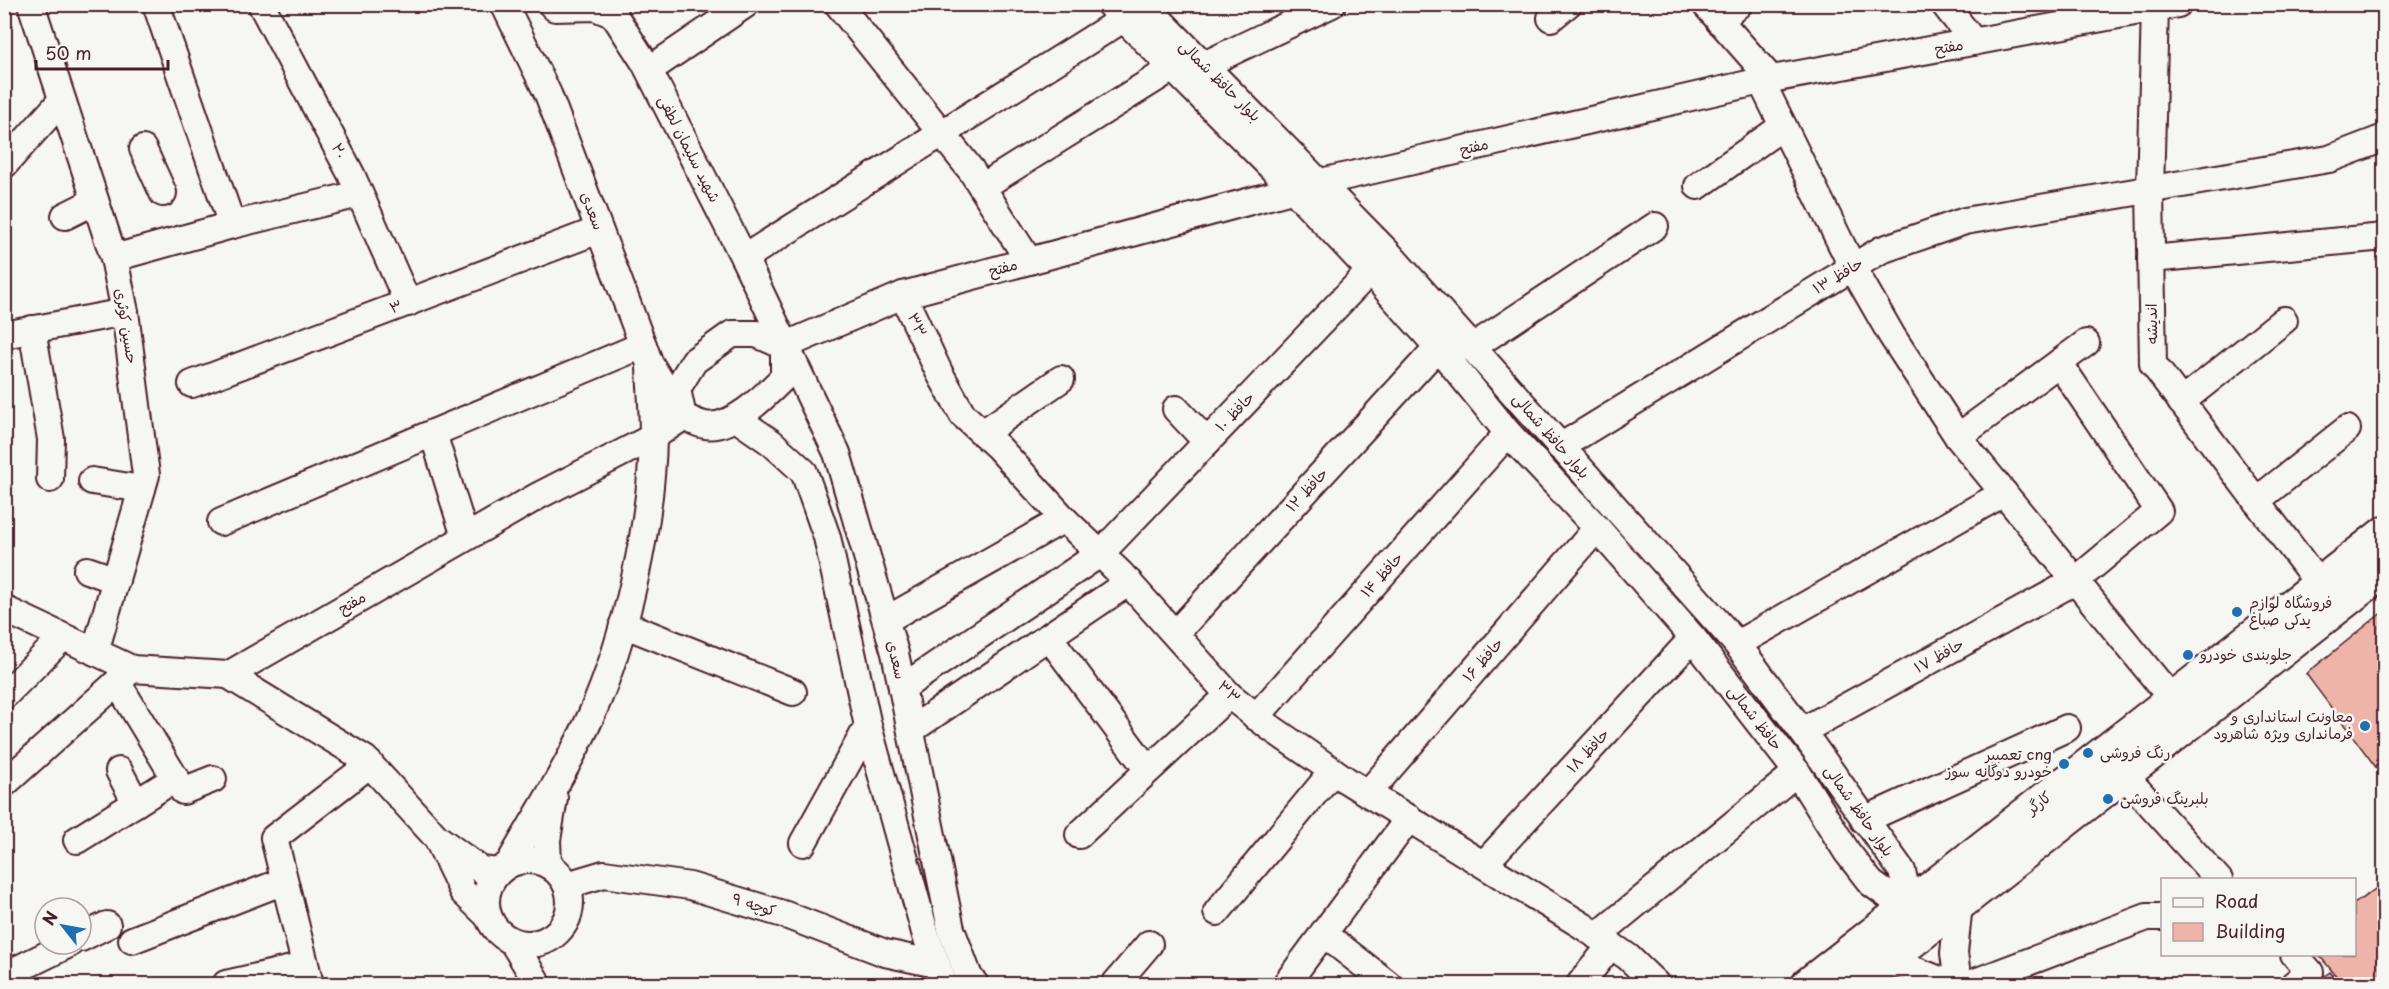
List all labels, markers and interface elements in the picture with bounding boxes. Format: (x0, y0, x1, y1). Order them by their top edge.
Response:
street label: مفتح (1932, 32, 1965, 59)
scale bar (36, 33, 168, 71)
street label: بلوار حافظ شمالی (1175, 34, 1267, 126)
text: 50 m (45, 39, 92, 66)
street label: شهید سلیمان لطفی (653, 91, 727, 206)
street label: مفتح (1457, 131, 1490, 160)
street label: ۲۰ (327, 138, 354, 162)
street label: سعدی (576, 188, 611, 233)
street label: حافظ ۱۳ (1807, 251, 1867, 299)
street label: مفتح (986, 252, 1020, 281)
street label: حسین کوثری (110, 286, 145, 365)
street label: ۳ (386, 293, 405, 319)
street label: اندیشه (2139, 303, 2162, 345)
street label: ۳۳ (903, 308, 934, 340)
street label: حافظ ۱۰ (1209, 386, 1259, 436)
street label: بلوار حافظ شمالی (1508, 387, 1596, 483)
street label: حافظ ۱۲ (1279, 462, 1333, 516)
street label: حافظ ۱۴ (1354, 546, 1408, 602)
street label: مفتح (333, 584, 370, 619)
place label: فروشگاه لوازم یدکی صباغ (2249, 590, 2332, 630)
marker: فروشگاه لوازم یدکی صباغ (2230, 605, 2244, 619)
street label: حافظ ۱۶ (1456, 632, 1508, 686)
street label: حافظ ۱۷ (1909, 632, 1967, 678)
street label: سعدی (882, 638, 913, 681)
place label: جلوبندی خودرو (2199, 642, 2292, 665)
marker: جلوبندی خودرو (2181, 648, 2195, 662)
street label: ۳۳ (1213, 674, 1247, 708)
street label: حافظ شمالی (1723, 679, 1789, 755)
place label: معاونت استانداری و فرمانداری ویژه شاهرود (2213, 704, 2353, 744)
marker: معاونت استانداری و فرمانداری ویژه شاهرود (2358, 719, 2372, 733)
street label: حافظ ۱۸ (1560, 722, 1614, 777)
place label: رنگ فروشی (2100, 740, 2170, 763)
place label: تعمییر cng خودرو دوگانه سوز (1945, 742, 2052, 782)
marker: رنگ فروشی (2081, 746, 2095, 760)
marker: تعمییر cng خودرو دوگانه سوز (2057, 757, 2071, 771)
street label: بلوار حافظ شمالی (1820, 759, 1901, 861)
street label: کارگر (2019, 784, 2056, 820)
place label: بلبرینگ فروشی (2120, 786, 2209, 809)
marker: بلبرینگ فروشی (2101, 792, 2115, 806)
legend (2161, 878, 2356, 956)
street label: کوچه ۹ (730, 886, 779, 921)
text: Road (2215, 887, 2259, 914)
north arrow (33, 896, 93, 956)
text: N (36, 906, 63, 929)
text: Building (2215, 917, 2285, 944)

